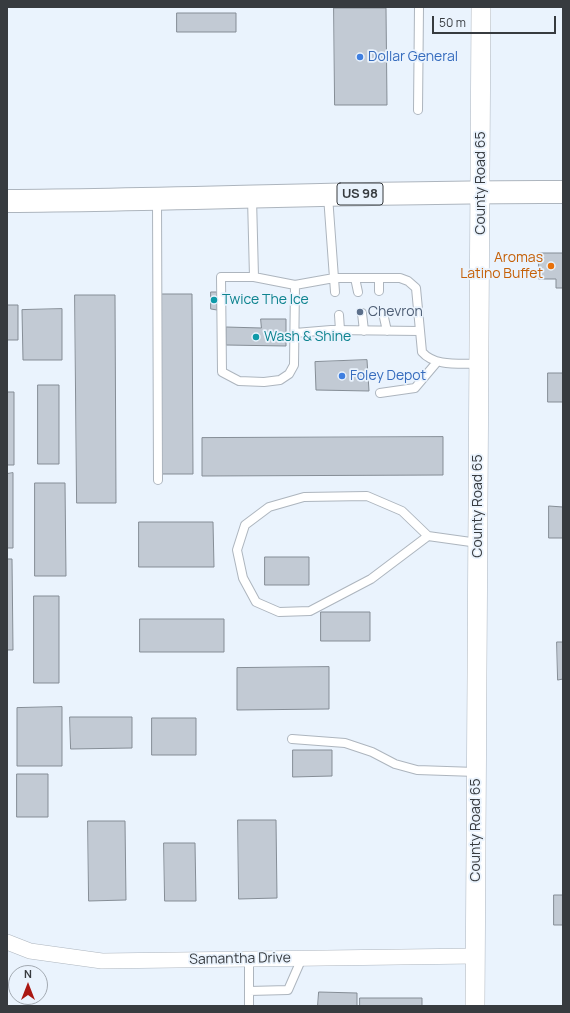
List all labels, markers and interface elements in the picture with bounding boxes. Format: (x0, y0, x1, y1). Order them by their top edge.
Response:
scale bar (434, 8, 558, 34)
text: 50 m (439, 14, 466, 31)
place label: Dollar General (368, 49, 458, 65)
marker: Dollar General (355, 52, 365, 62)
street label: County Road 65 (473, 131, 489, 235)
road number: US 98 (337, 183, 383, 205)
place label: Aromas Latino Buffet (460, 250, 543, 282)
marker: Aromas Latino Buffet (546, 261, 556, 271)
place label: Twice The Ice (222, 292, 309, 308)
marker: Twice The Ice (209, 295, 219, 305)
place label: Chevron (368, 304, 423, 320)
marker: Chevron (355, 307, 365, 317)
place label: Wash & Shine (264, 329, 351, 345)
marker: Wash & Shine (251, 332, 261, 342)
place label: Foley Depot (350, 368, 426, 384)
marker: Foley Depot (337, 371, 347, 381)
street label: County Road 65 (470, 454, 486, 558)
street label: County Road 65 (468, 778, 484, 882)
street label: Samantha Drive (189, 950, 291, 968)
north arrow (8, 965, 48, 1005)
text: N (24, 966, 32, 981)

